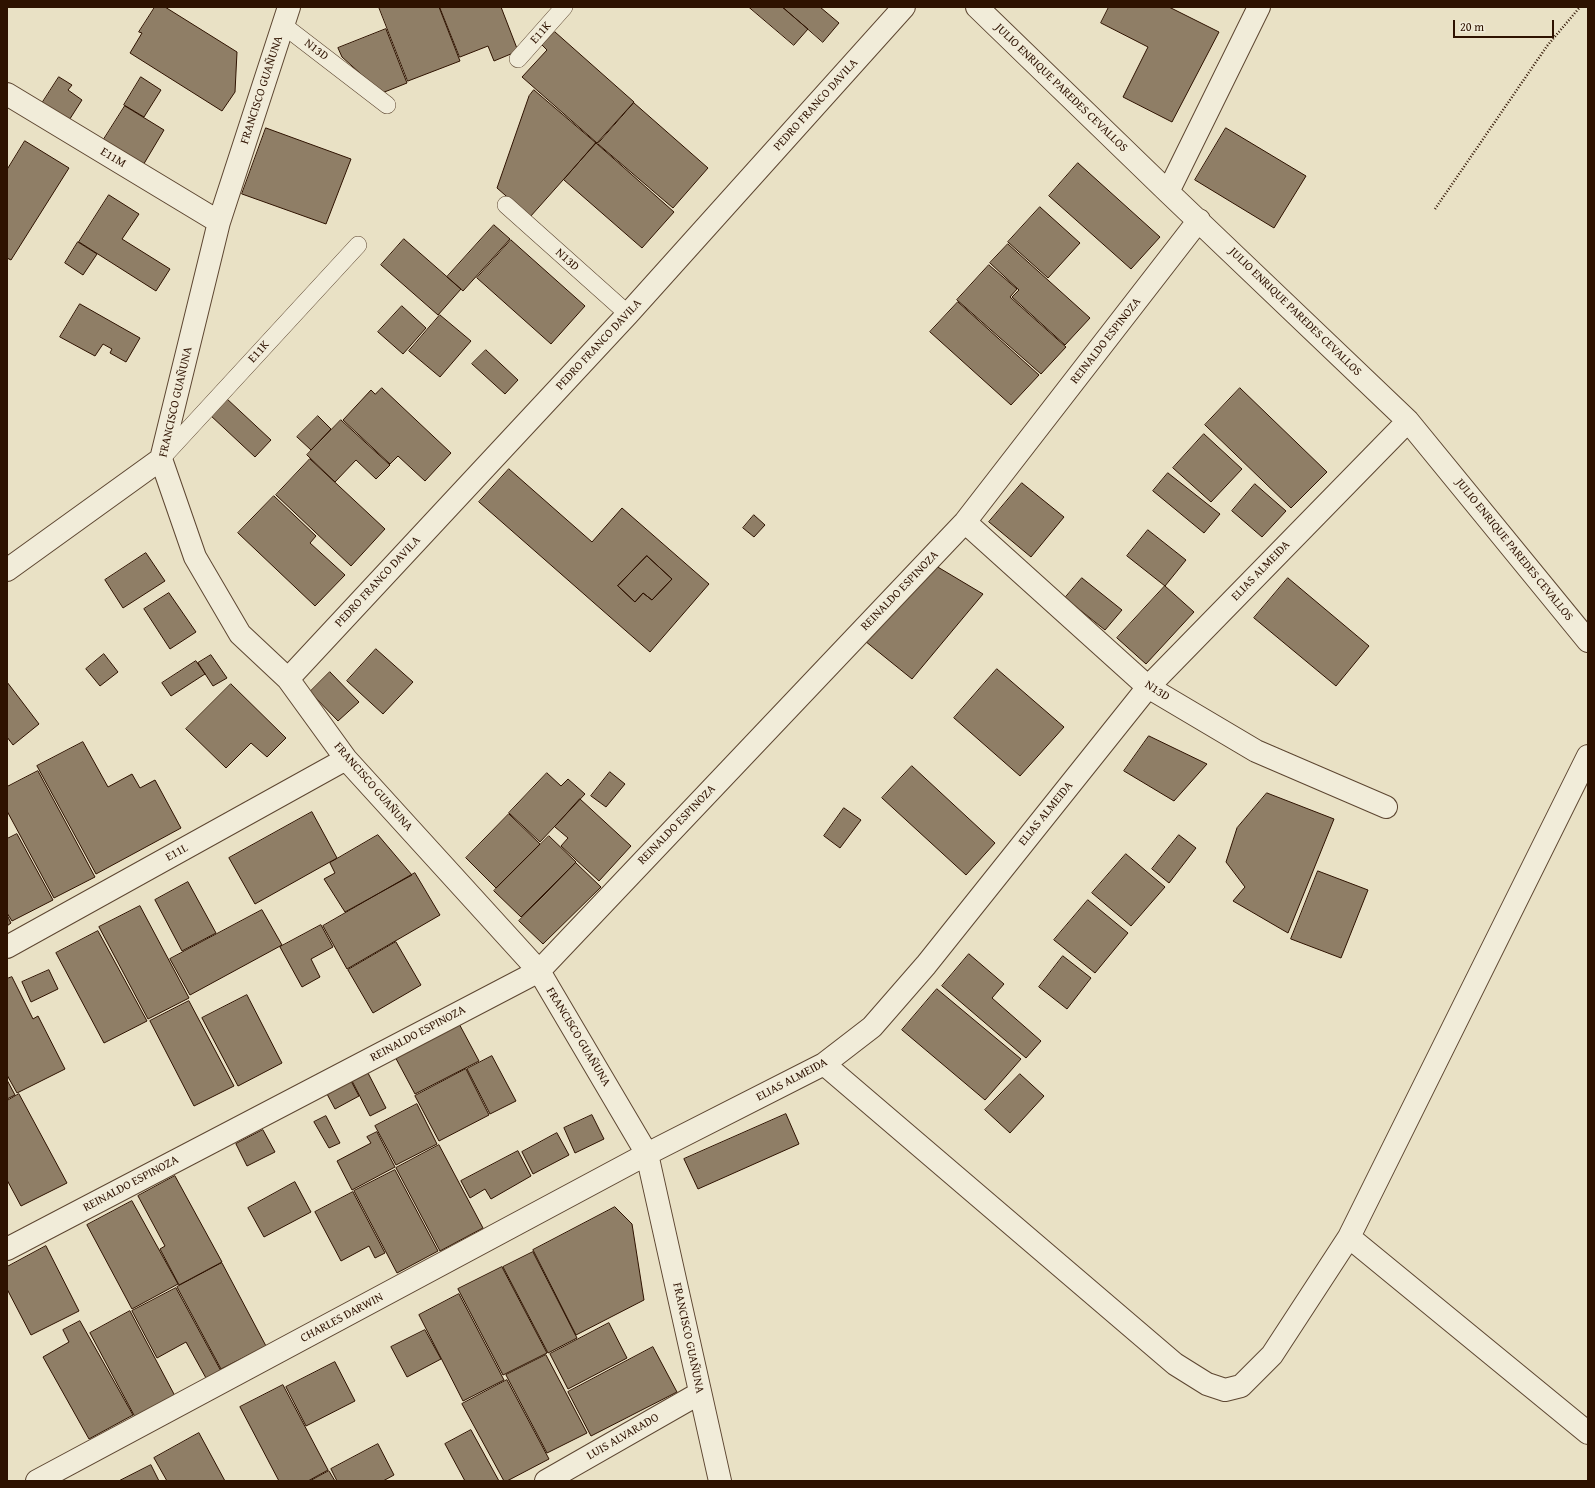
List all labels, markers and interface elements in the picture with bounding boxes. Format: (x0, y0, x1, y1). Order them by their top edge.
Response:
scale bar (1455, 12, 1556, 38)
text: 20 m (1460, 18, 1484, 35)
street label: E11K (527, 19, 555, 47)
street label: JULIO ENRIQUE PAREDES CEVALLOS (992, 21, 1130, 155)
street label: FRANCISCO GUAÑUNA (238, 34, 286, 146)
street label: N13D (301, 36, 331, 64)
street label: PEDRO FRANCO DAVILA (771, 56, 861, 154)
street label: E11M (98, 145, 128, 171)
street label: JULIO ENRIQUE PAREDES CEVALLOS (1226, 245, 1364, 379)
street label: N13D (552, 246, 582, 274)
street label: REINALDO ESPINOZA (1068, 295, 1144, 387)
street label: PEDRO FRANCO DAVILA (553, 297, 645, 393)
street label: E11K (245, 338, 273, 366)
street label: FRANCISCO GUAÑUNA (156, 345, 196, 459)
street label: JULIO ENRIQUE PAREDES CEVALLOS (1452, 476, 1576, 624)
street label: PEDRO FRANCO DAVILA (332, 534, 424, 630)
street label: ELIAS ALMEIDA (1229, 538, 1293, 604)
street label: REINALDO ESPINOZA (858, 548, 942, 634)
street label: N13D (1142, 678, 1172, 704)
street label: FRANCISCO GUAÑUNA (331, 740, 415, 834)
street label: ELIAS ALMEIDA (1016, 779, 1076, 849)
street label: REINALDO ESPINOZA (635, 782, 719, 868)
street label: E11L (163, 841, 191, 865)
street label: FRANCISCO GUAÑUNA (543, 985, 613, 1089)
street label: REINALDO ESPINOZA (368, 1003, 468, 1065)
street label: ELIAS ALMEIDA (754, 1055, 830, 1105)
street label: REINALDO ESPINOZA (81, 1153, 181, 1215)
street label: FRANCISCO GUAÑUNA (669, 1281, 707, 1395)
street label: CHARLES DARWIN (298, 1290, 386, 1346)
street label: LUIS ALVARADO (584, 1411, 662, 1463)

